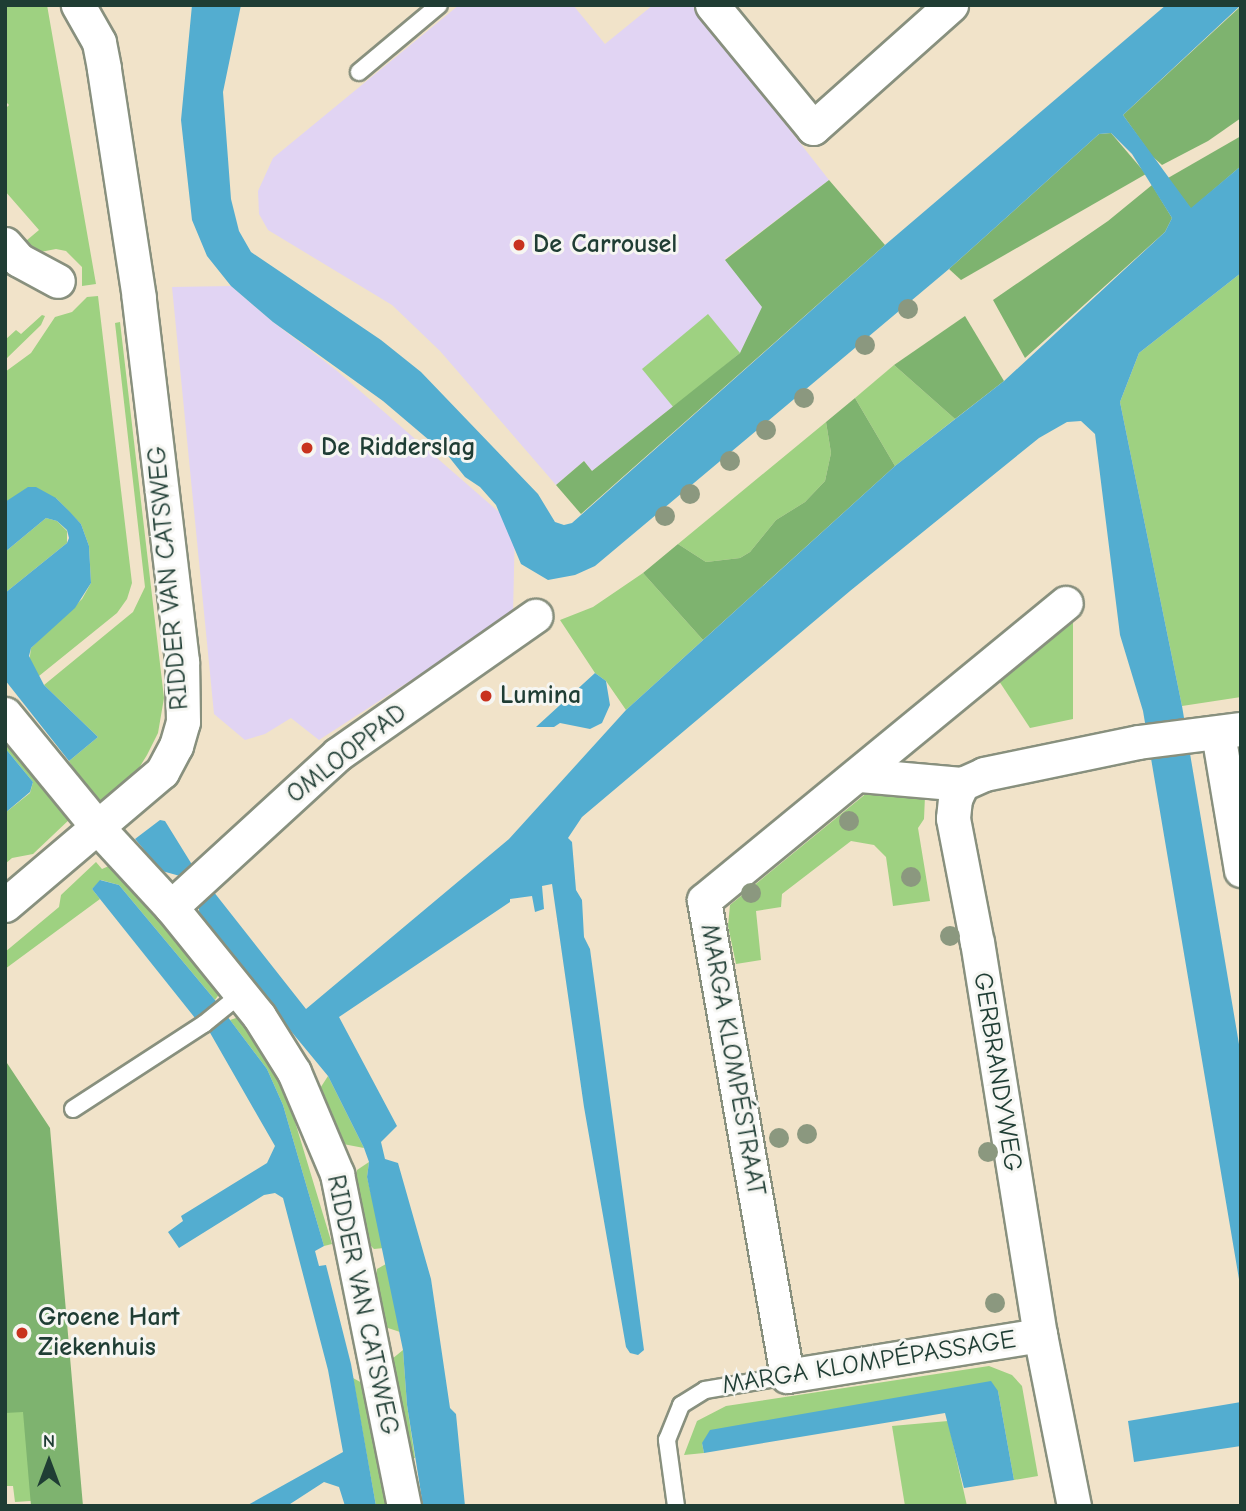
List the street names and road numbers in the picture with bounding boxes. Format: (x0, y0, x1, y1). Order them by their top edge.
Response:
street label: RIDDER VAN CATSWEG (142, 445, 196, 711)
street label: OMLOOPPAD (281, 698, 413, 810)
street label: MARGA KLOMPÉSTRAAT (693, 922, 771, 1198)
street label: GERBRANDYWEG (966, 970, 1028, 1174)
street label: RIDDER VAN CATSWEG (319, 1172, 405, 1438)
street label: MARGA KLOMPÉPASSAGE (720, 1324, 1018, 1402)

